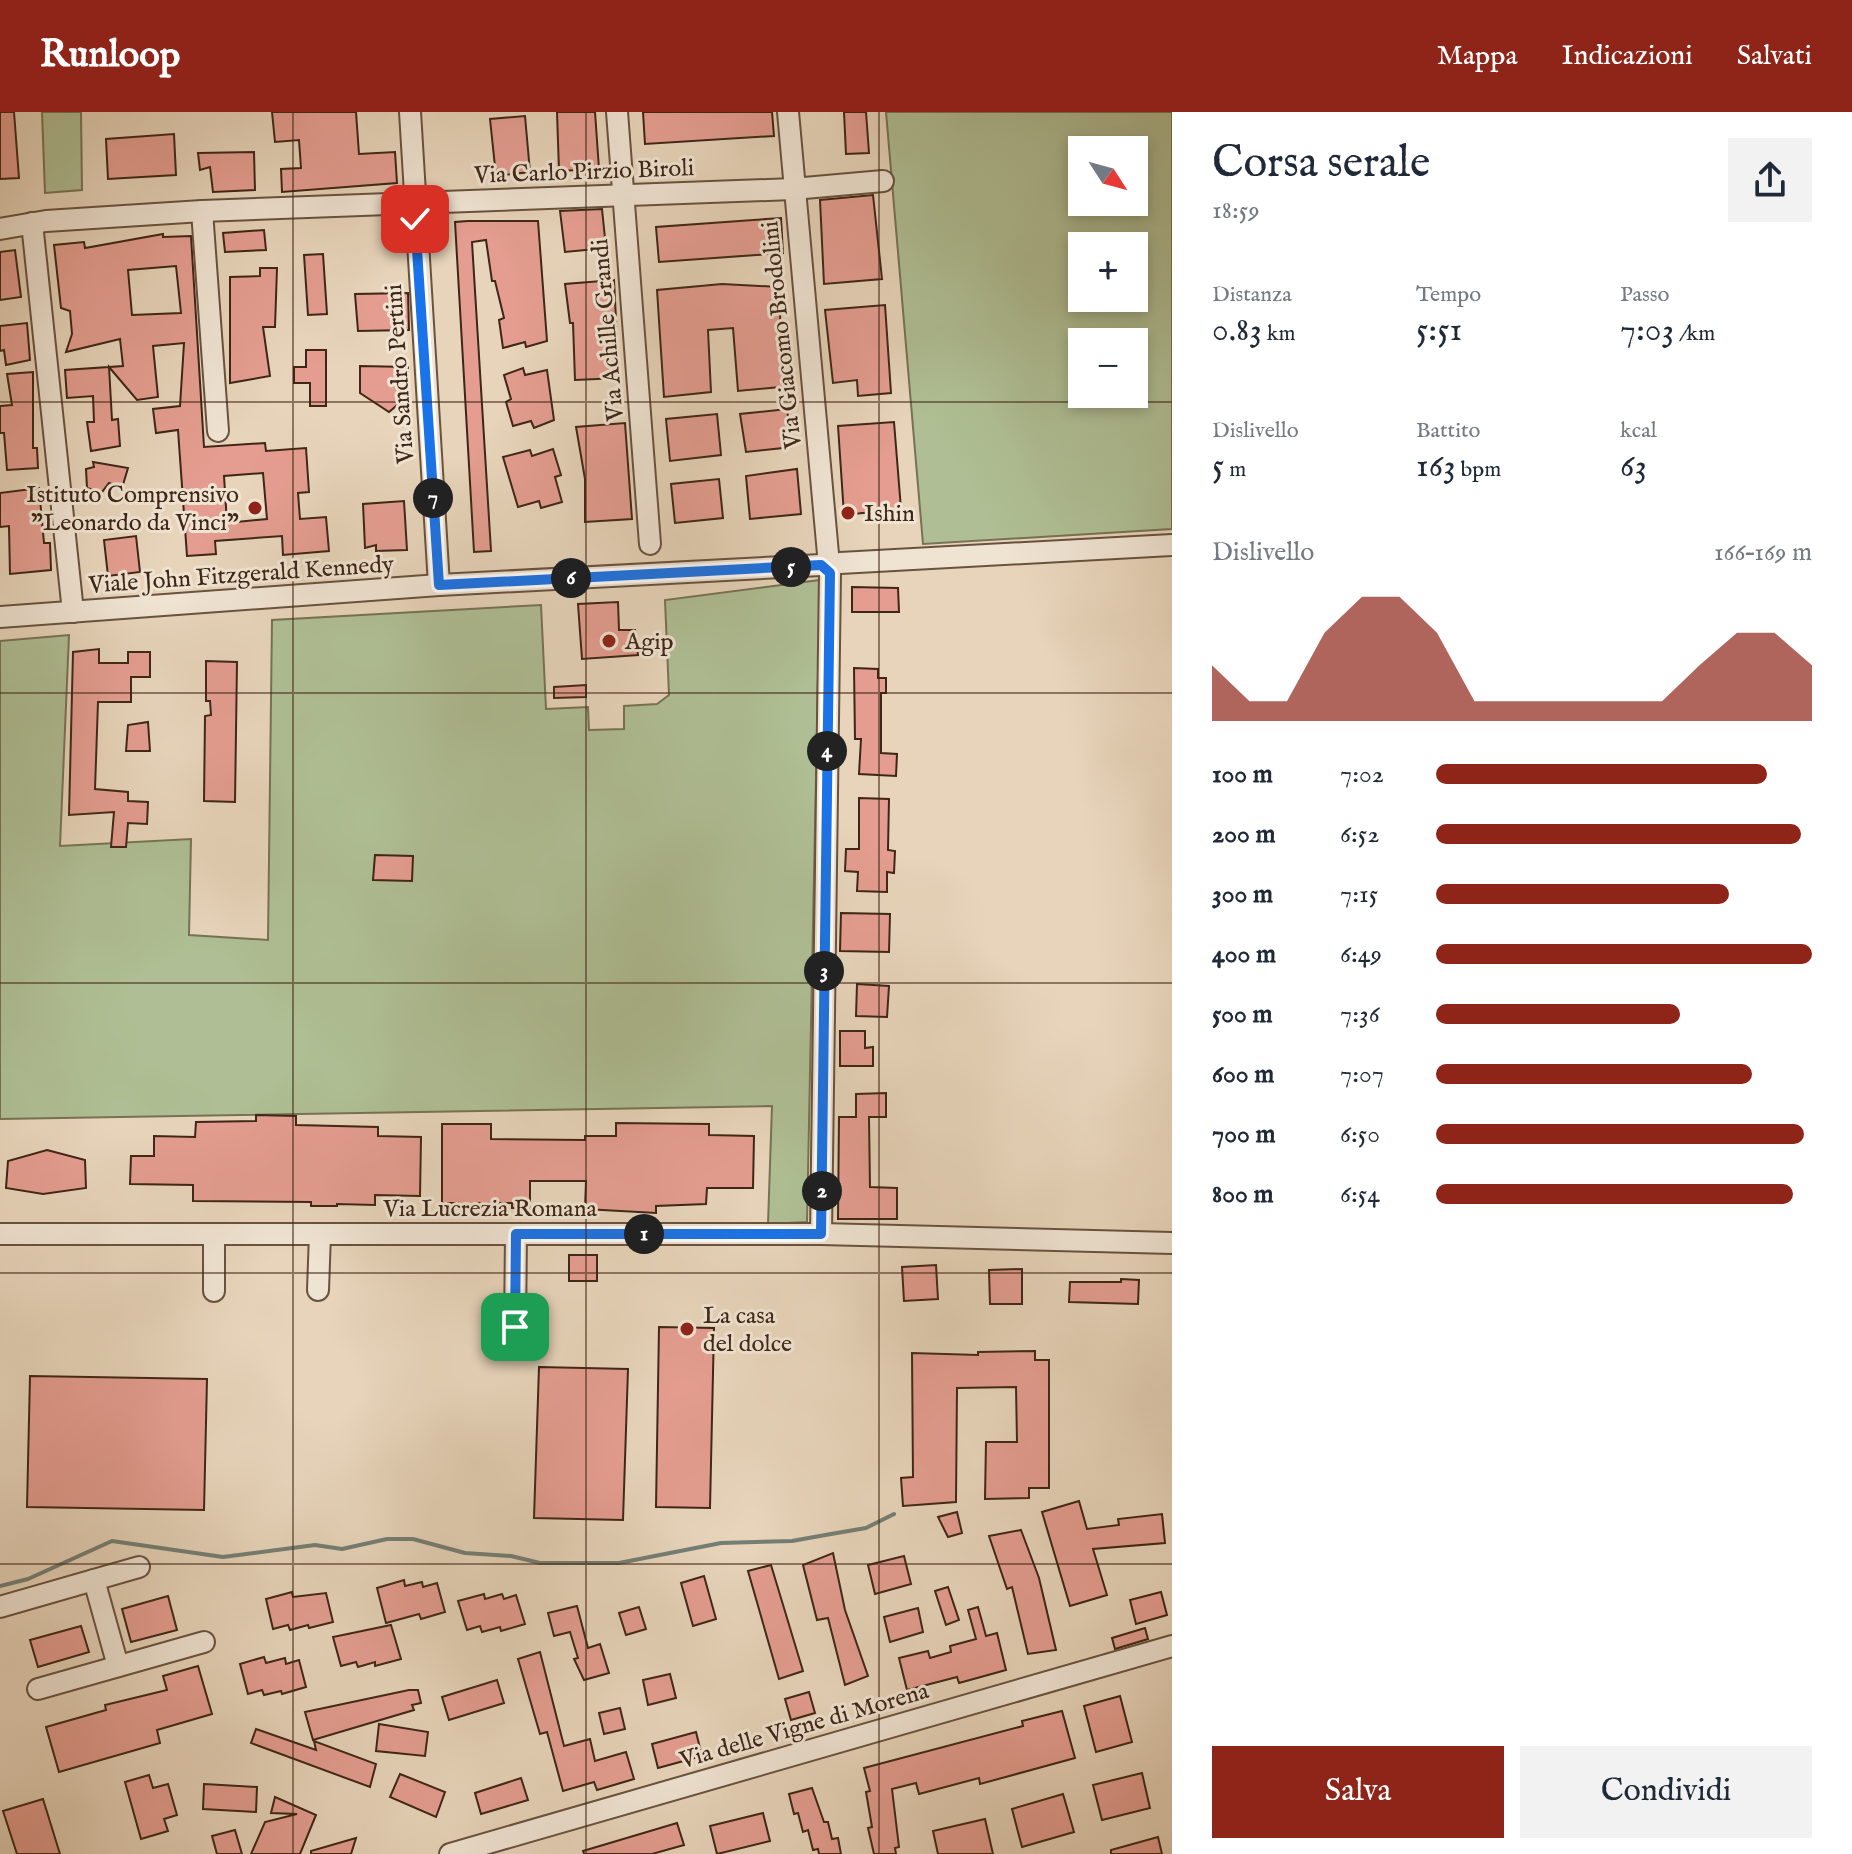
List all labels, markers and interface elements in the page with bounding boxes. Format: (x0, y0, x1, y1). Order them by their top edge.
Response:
text: Runloop (40, 32, 180, 80)
text: Mappa (1437, 39, 1518, 74)
text: Indicazioni (1562, 39, 1693, 74)
text: Salvati (1737, 39, 1812, 74)
north arrow (1068, 136, 1148, 216)
map controls (1068, 136, 1148, 408)
text: Corsa serale (1212, 136, 1430, 192)
button: share (1728, 138, 1812, 222)
street label: Via Carlo Pirzio Biroli (472, 153, 695, 192)
pin (381, 185, 449, 253)
text: 18:59 (1212, 194, 1260, 227)
icon: check (393, 197, 437, 241)
street label: Via Giacomo Brodolini (755, 219, 810, 451)
button: + (1068, 232, 1148, 312)
street label: Via Achille Grandi (585, 237, 632, 423)
text: Distanza (1212, 281, 1292, 309)
text: Tempo (1416, 281, 1481, 309)
text: Passo (1620, 281, 1669, 309)
street label: Via Sandro Pertini (379, 283, 422, 466)
text: 0.83 (1212, 309, 1262, 352)
text: 5:51 (1416, 309, 1462, 352)
text: 7:03 (1620, 309, 1674, 352)
text: km (1262, 320, 1296, 348)
text: /km (1674, 320, 1715, 348)
button: − (1068, 328, 1148, 408)
text: Dislivello (1212, 417, 1299, 445)
text: Battito (1416, 417, 1480, 445)
text: kcal (1620, 417, 1657, 445)
text: 5 (1212, 445, 1224, 488)
text: 163 (1416, 445, 1456, 488)
text: 63 (1620, 445, 1647, 488)
text: m (1224, 456, 1246, 484)
text: bpm (1456, 456, 1501, 484)
pin: 7 (413, 478, 453, 518)
place label: Istituto Comprensivo "Leonardo da Vinci" (26, 480, 239, 539)
text: 7 (428, 484, 438, 512)
marker: Istituto Comprensivo "Leonardo da Vinci" (246, 499, 264, 517)
place label: Ishin (864, 499, 915, 530)
marker: Ishin (839, 504, 857, 522)
text: Dislivello (1212, 536, 1314, 569)
text: 166–169 m (1714, 536, 1812, 569)
pin: 5 (771, 547, 811, 587)
street label: Viale John Fitzgerald Kennedy (86, 549, 395, 602)
text: 5 (787, 553, 795, 581)
pin: 6 (551, 558, 591, 598)
text: 6 (566, 564, 576, 592)
place label: Agip (624, 627, 674, 658)
marker: Agip (600, 632, 618, 650)
pin: 4 (807, 731, 847, 771)
text: 4 (822, 737, 832, 765)
text: 100 m (1212, 758, 1273, 791)
text: 7:02 (1340, 758, 1384, 791)
text: 200 m (1212, 818, 1276, 851)
text: 6:52 (1340, 818, 1379, 851)
text: 300 m (1212, 878, 1273, 911)
text: 7:15 (1340, 878, 1378, 911)
text: 400 m (1212, 938, 1276, 971)
text: 6:49 (1340, 938, 1382, 971)
pin: 3 (804, 951, 844, 991)
text: 3 (820, 957, 828, 985)
text: 500 m (1212, 998, 1273, 1031)
text: 7:36 (1340, 998, 1380, 1031)
text: 600 m (1212, 1058, 1274, 1091)
text: 7:07 (1340, 1058, 1384, 1091)
text: 700 m (1212, 1118, 1275, 1151)
text: 6:50 (1340, 1118, 1380, 1151)
pin: 2 (802, 1171, 842, 1211)
text: 2 (817, 1177, 827, 1205)
text: 800 m (1212, 1178, 1274, 1211)
text: 6:54 (1340, 1178, 1380, 1211)
street label: Via Lucrezia Romana (382, 1194, 597, 1225)
pin: 1 (624, 1214, 664, 1254)
text: 1 (640, 1220, 648, 1248)
pin (481, 1293, 549, 1361)
place label: La casa del dolce (703, 1301, 792, 1360)
icon: arrive (493, 1305, 537, 1349)
marker: La casa del dolce (678, 1320, 696, 1338)
street label: Via delle Vigne di Morena (675, 1676, 933, 1777)
button: Salva (1212, 1746, 1504, 1838)
button: Condividi (1520, 1746, 1812, 1838)

